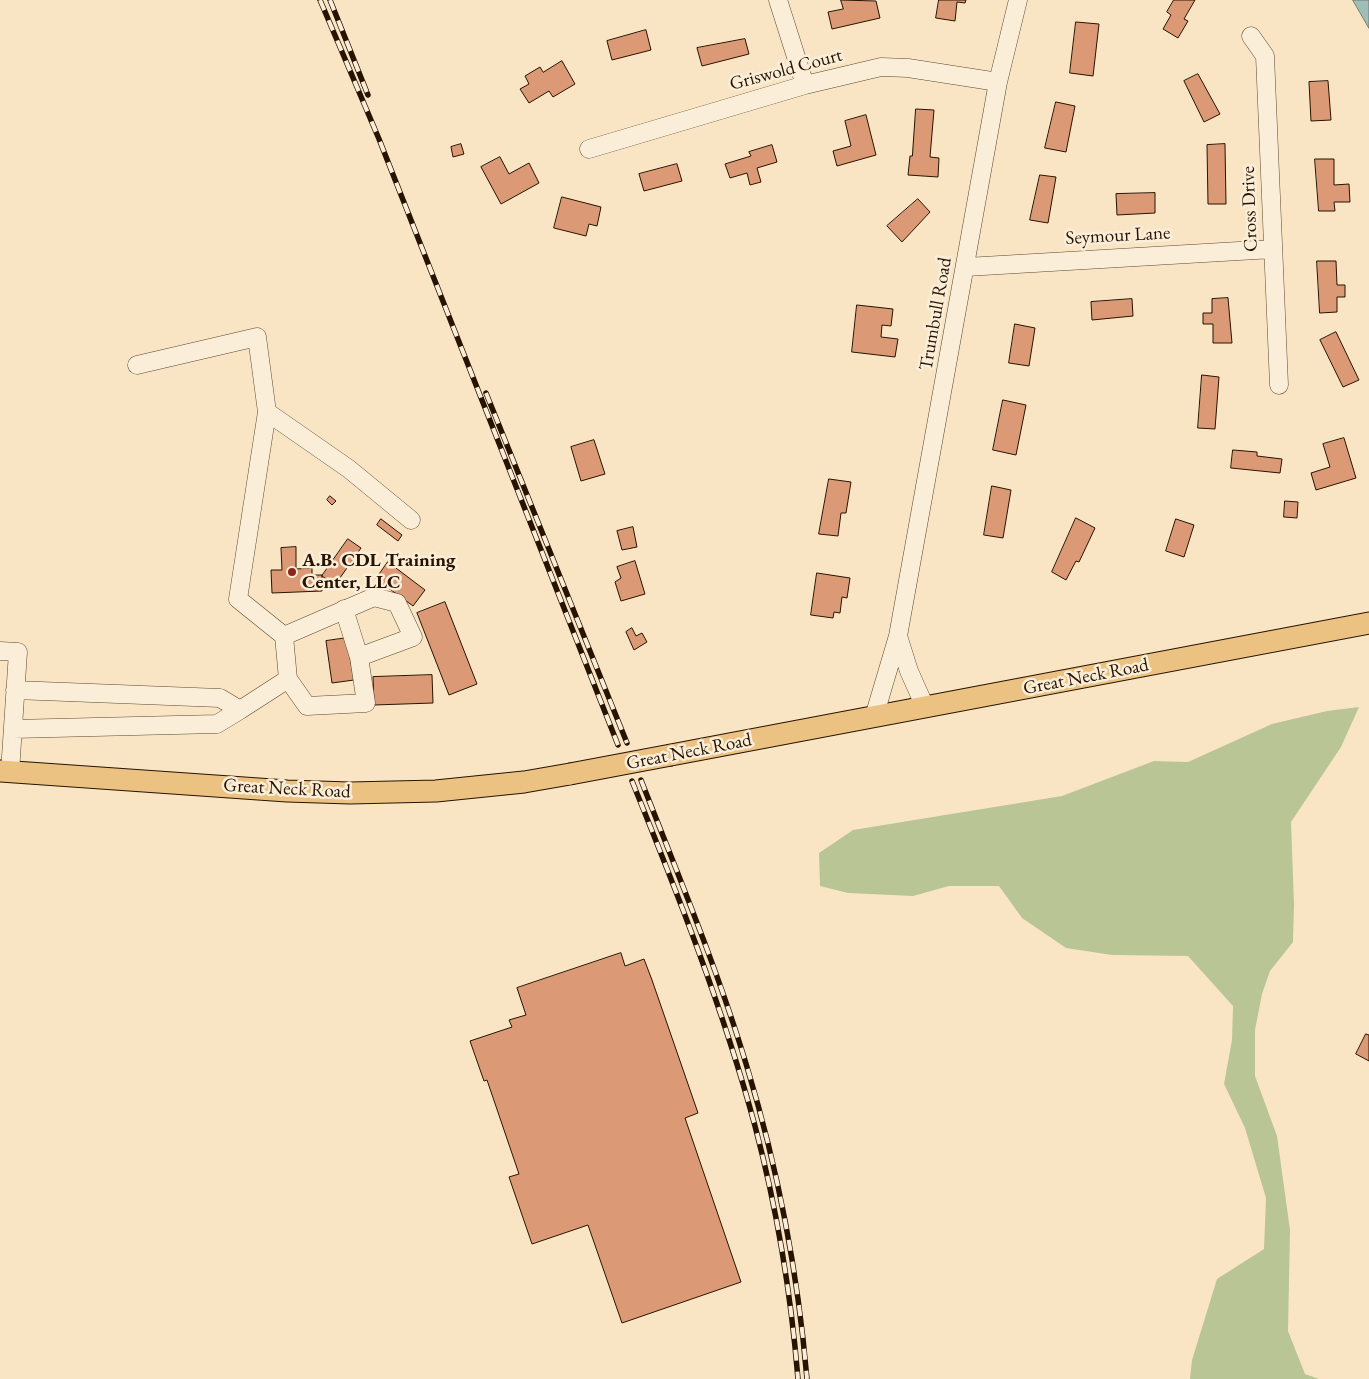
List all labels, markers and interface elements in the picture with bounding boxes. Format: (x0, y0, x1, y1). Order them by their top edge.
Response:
street label: Griswold Court (727, 44, 845, 96)
street label: Cross Drive (1237, 166, 1263, 252)
street label: Seymour Lane (1065, 222, 1171, 250)
street label: Trumbull Road (915, 256, 957, 372)
place label: A.B. CDL Training Center, LLC (302, 550, 456, 594)
marker: A.B. CDL Training Center, LLC (286, 566, 298, 578)
street label: Great Neck Road (1021, 654, 1151, 700)
street label: Great Neck Road (624, 729, 754, 775)
street label: Great Neck Road (223, 774, 351, 804)

